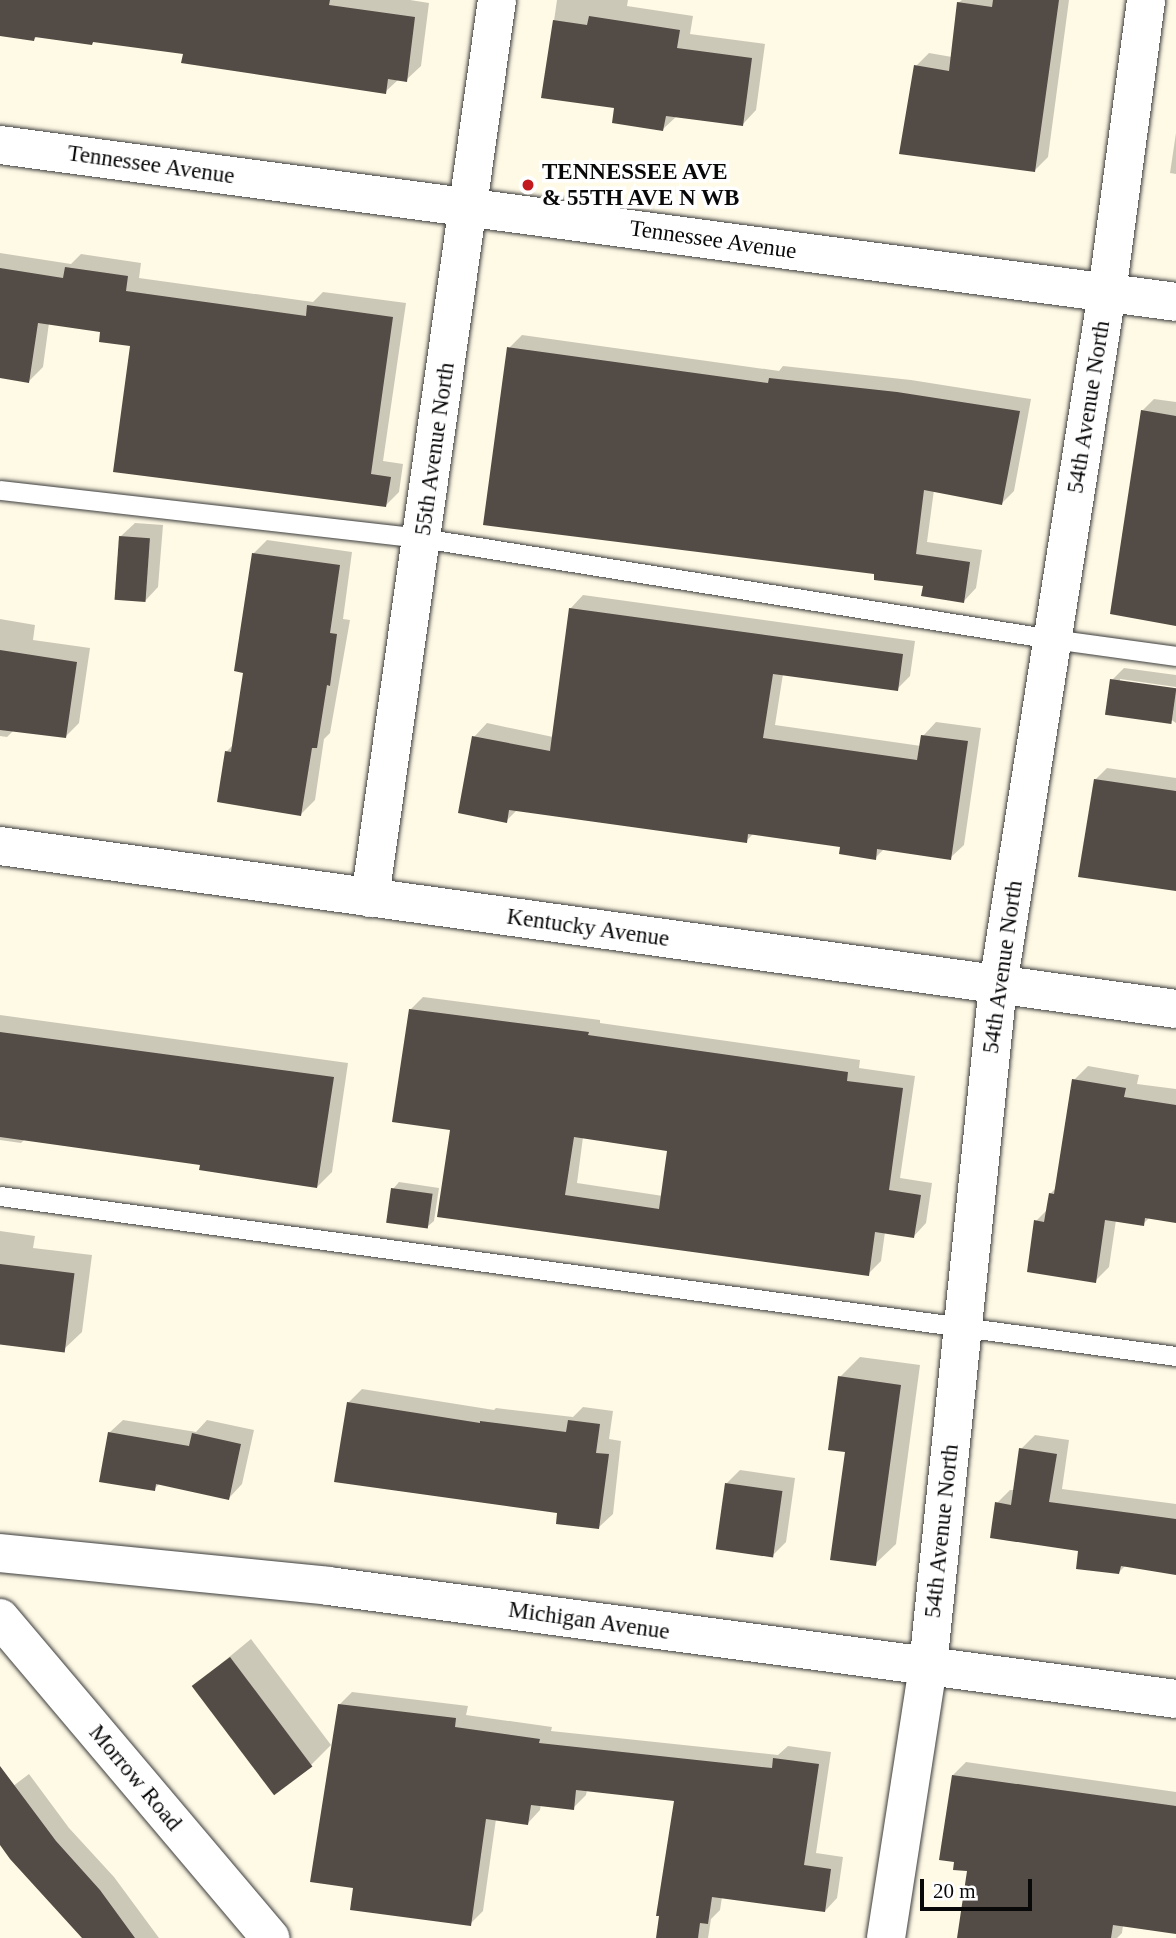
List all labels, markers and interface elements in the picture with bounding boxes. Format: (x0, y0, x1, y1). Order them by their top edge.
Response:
street label: Tennessee Avenue (65, 140, 237, 190)
place label: TENNESSEE AVE & 55TH AVE N WB (542, 158, 741, 212)
marker: TENNESSEE AVE & 55TH AVE N WB (520, 177, 536, 193)
street label: Tennessee Avenue (627, 215, 799, 265)
street label: 54th Avenue North (1062, 318, 1116, 496)
street label: 55th Avenue North (409, 360, 461, 538)
street label: 54th Avenue North (977, 878, 1029, 1056)
street label: Kentucky Avenue (504, 903, 672, 953)
street label: 54th Avenue North (919, 1442, 965, 1620)
street label: Michigan Avenue (506, 1596, 672, 1646)
street label: Morrow Road (83, 1719, 187, 1837)
scale bar (924, 1864, 1036, 1908)
text: 20 m (933, 1879, 976, 1903)

